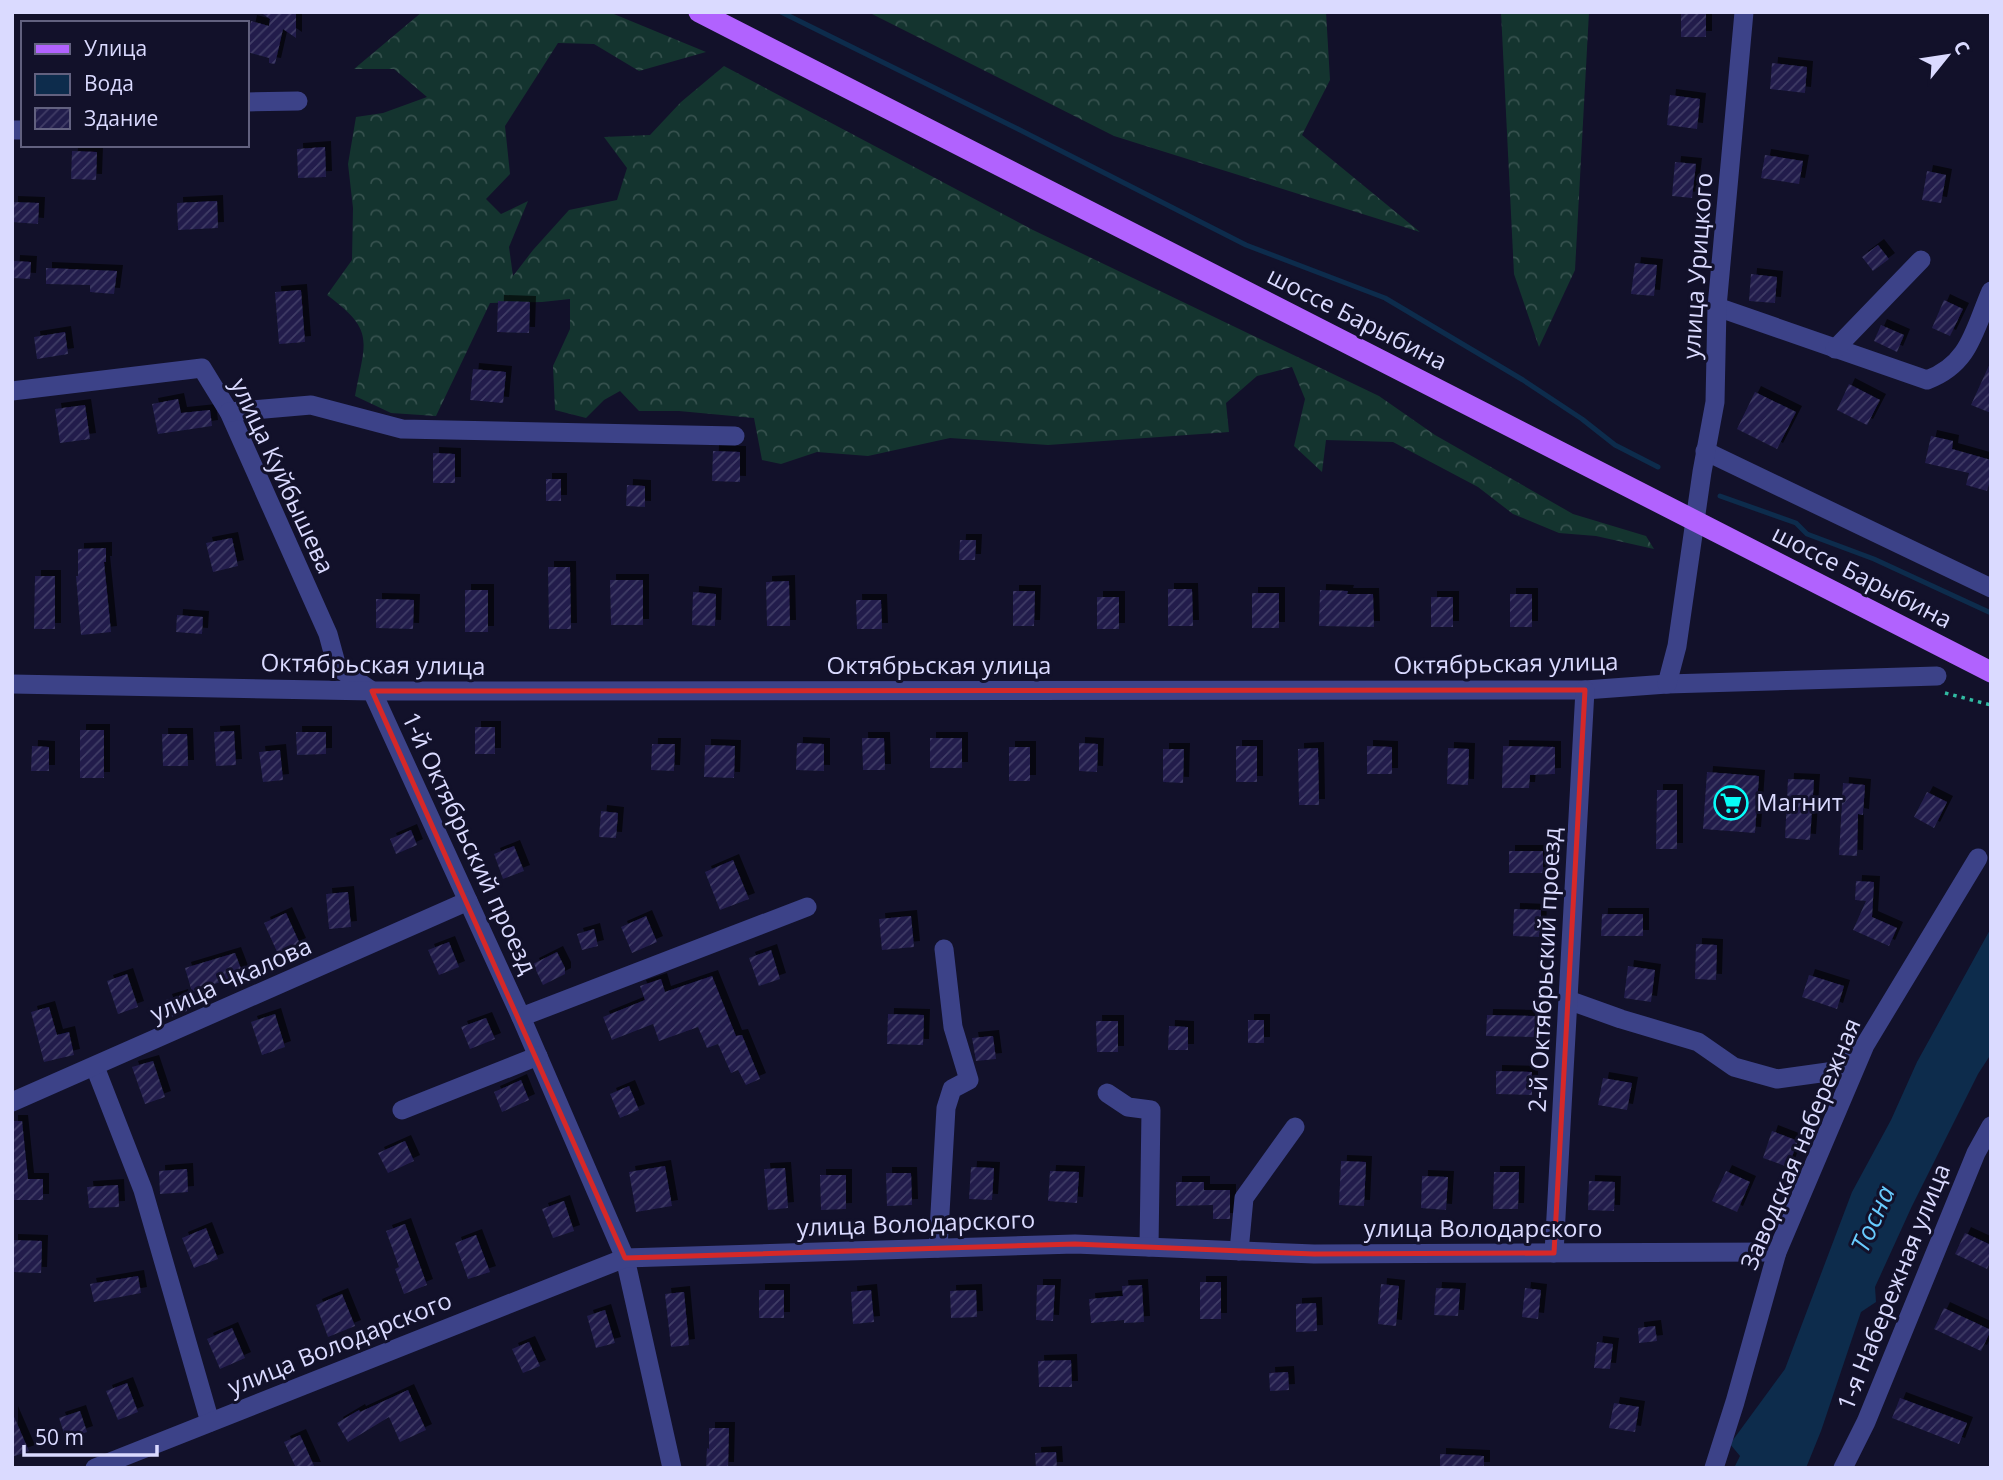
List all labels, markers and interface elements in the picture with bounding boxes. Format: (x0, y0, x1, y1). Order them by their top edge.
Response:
legend (21, 21, 248, 147)
north arrow (1912, 21, 1982, 91)
text: Улица (84, 34, 147, 62)
text: С (1947, 36, 1976, 59)
text: Вода (84, 69, 134, 97)
text: Здание (84, 104, 158, 132)
street label: улица Урицкого (1674, 171, 1719, 360)
street label: шоссе Барыбина (1262, 258, 1453, 377)
street label: улица Куйбышева (224, 372, 343, 578)
street label: шоссе Барыбина (1767, 516, 1958, 635)
street label: Октябрьская улица (1393, 644, 1619, 681)
street label: Октябрьская улица (260, 645, 486, 682)
street label: Октябрьская улица (827, 648, 1051, 681)
street label: 1-й Октябрьский проезд (395, 706, 546, 979)
supermarket icon: Магнит (1712, 784, 1750, 822)
place label: Магнит (1756, 785, 1843, 818)
street label: 2-й Октябрьский проезд (1520, 826, 1567, 1113)
street label: улица Чкалова (145, 928, 316, 1029)
street label: Заводская набережная (1732, 1013, 1868, 1274)
street label: 1-я Набережная улица (1828, 1158, 1957, 1415)
water label: Тосна (1841, 1179, 1903, 1258)
street label: улица Володарского (796, 1202, 1036, 1243)
street label: улица Володарского (1364, 1211, 1602, 1244)
street label: улица Володарского (223, 1283, 456, 1403)
scale bar (24, 1414, 158, 1458)
text: 50 m (35, 1423, 84, 1451)

